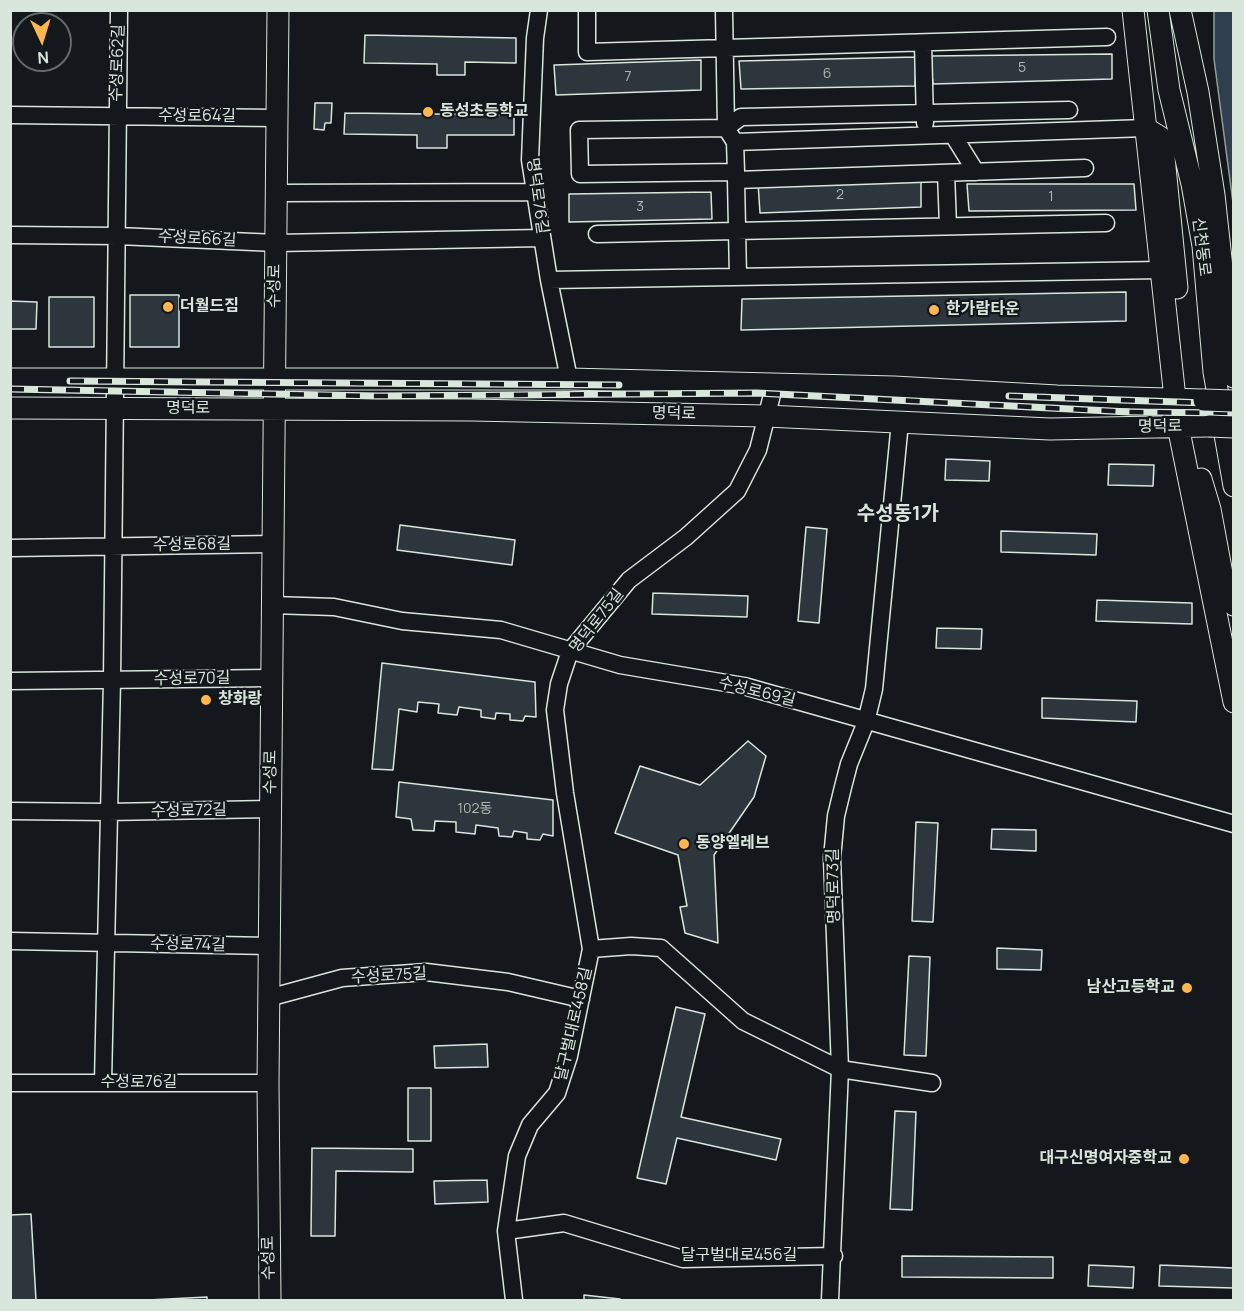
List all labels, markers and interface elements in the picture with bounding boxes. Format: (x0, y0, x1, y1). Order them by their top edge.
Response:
north arrow (12, 12, 72, 72)
street label: 수성로62길 (107, 24, 129, 102)
text: N (37, 47, 50, 69)
house number: 5 (1018, 60, 1026, 76)
house number: 6 (823, 66, 831, 82)
house number: 7 (624, 69, 632, 85)
place label: 동성초등학교 (440, 102, 528, 122)
marker: 동성초등학교 (421, 105, 435, 119)
street label: 수성로64길 (158, 107, 236, 127)
street label: 명덕로76길 (522, 157, 552, 235)
house number: 2 (836, 187, 844, 203)
house number: 1 (1048, 189, 1054, 205)
house number: 3 (636, 199, 644, 215)
street label: 신천동로 (1188, 217, 1214, 277)
street label: 수성로66길 (157, 227, 237, 251)
street label: 수성로 (265, 264, 285, 308)
place label: 더월드짐 (180, 297, 239, 317)
marker: 더월드짐 (161, 300, 175, 314)
place label: 한가람타운 (946, 300, 1020, 320)
marker: 한가람타운 (927, 303, 941, 317)
street label: 명덕로 (166, 399, 210, 419)
street label: 명덕로 (652, 404, 696, 424)
street label: 명덕로 (1138, 417, 1182, 437)
district label: 수성동1가 (857, 502, 939, 526)
street label: 수성로68길 (153, 535, 231, 555)
street label: 명덕로75길 (566, 585, 628, 657)
street label: 수성로70길 (154, 669, 230, 689)
street label: 수성로69길 (717, 673, 797, 711)
place label: 창화랑 (218, 690, 262, 710)
marker: 창화랑 (199, 693, 213, 707)
street label: 수성로 (261, 750, 281, 794)
street label: 수성로72길 (151, 801, 227, 821)
house number: 102동 (458, 801, 492, 817)
place label: 동양엘레브 (696, 834, 770, 854)
marker: 동양엘레브 (677, 837, 691, 851)
street label: 명덕로73길 (824, 848, 844, 924)
street label: 수성로74길 (150, 935, 226, 955)
street label: 수성로75길 (350, 964, 428, 988)
street label: 달구벌대로458길 (552, 965, 596, 1083)
place label: 남산고등학교 (1087, 978, 1175, 998)
marker: 남산고등학교 (1180, 981, 1194, 995)
street label: 수성로76길 (101, 1073, 177, 1093)
place label: 대구신명여자중학교 (1040, 1149, 1172, 1169)
marker: 대구신명여자중학교 (1177, 1152, 1191, 1166)
street label: 수성로 (259, 1236, 279, 1280)
street label: 달구벌대로456길 (681, 1246, 797, 1266)

